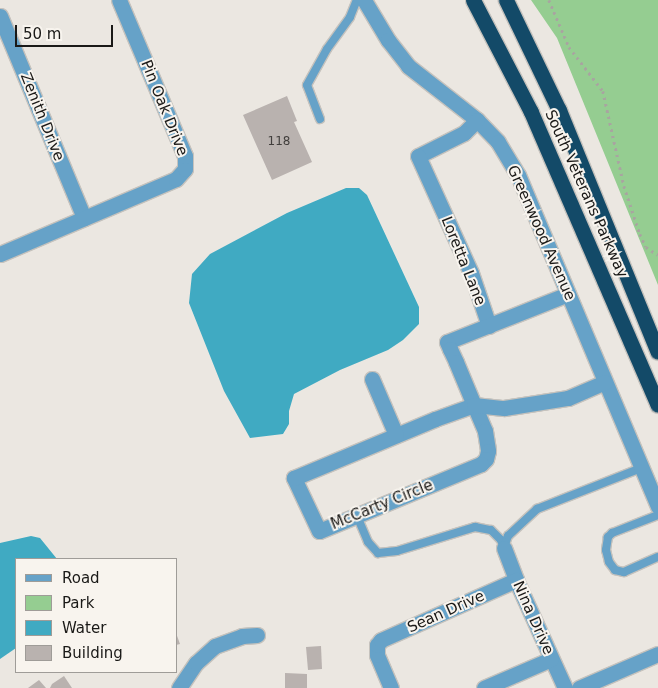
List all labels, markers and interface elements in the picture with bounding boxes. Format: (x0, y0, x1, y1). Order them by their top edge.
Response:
scale bar (18, 15, 115, 47)
text: 50 m (23, 25, 61, 43)
street label: Pin Oak Drive (137, 58, 191, 158)
street label: Zenith Drive (16, 70, 68, 164)
street label: South Veterans Parkway (541, 107, 631, 281)
house number: 118 (268, 135, 290, 149)
street label: Greenwood Avenue (503, 163, 579, 303)
street label: Loretta Lane (437, 214, 489, 308)
street label: McCarty Circle (328, 476, 436, 534)
legend (15, 558, 178, 673)
text: Road (62, 569, 100, 587)
street label: Nina Drive (509, 578, 557, 658)
street label: Sean Drive (405, 587, 487, 637)
text: Park (62, 594, 94, 612)
text: Water (62, 619, 106, 637)
text: Building (62, 644, 123, 662)

